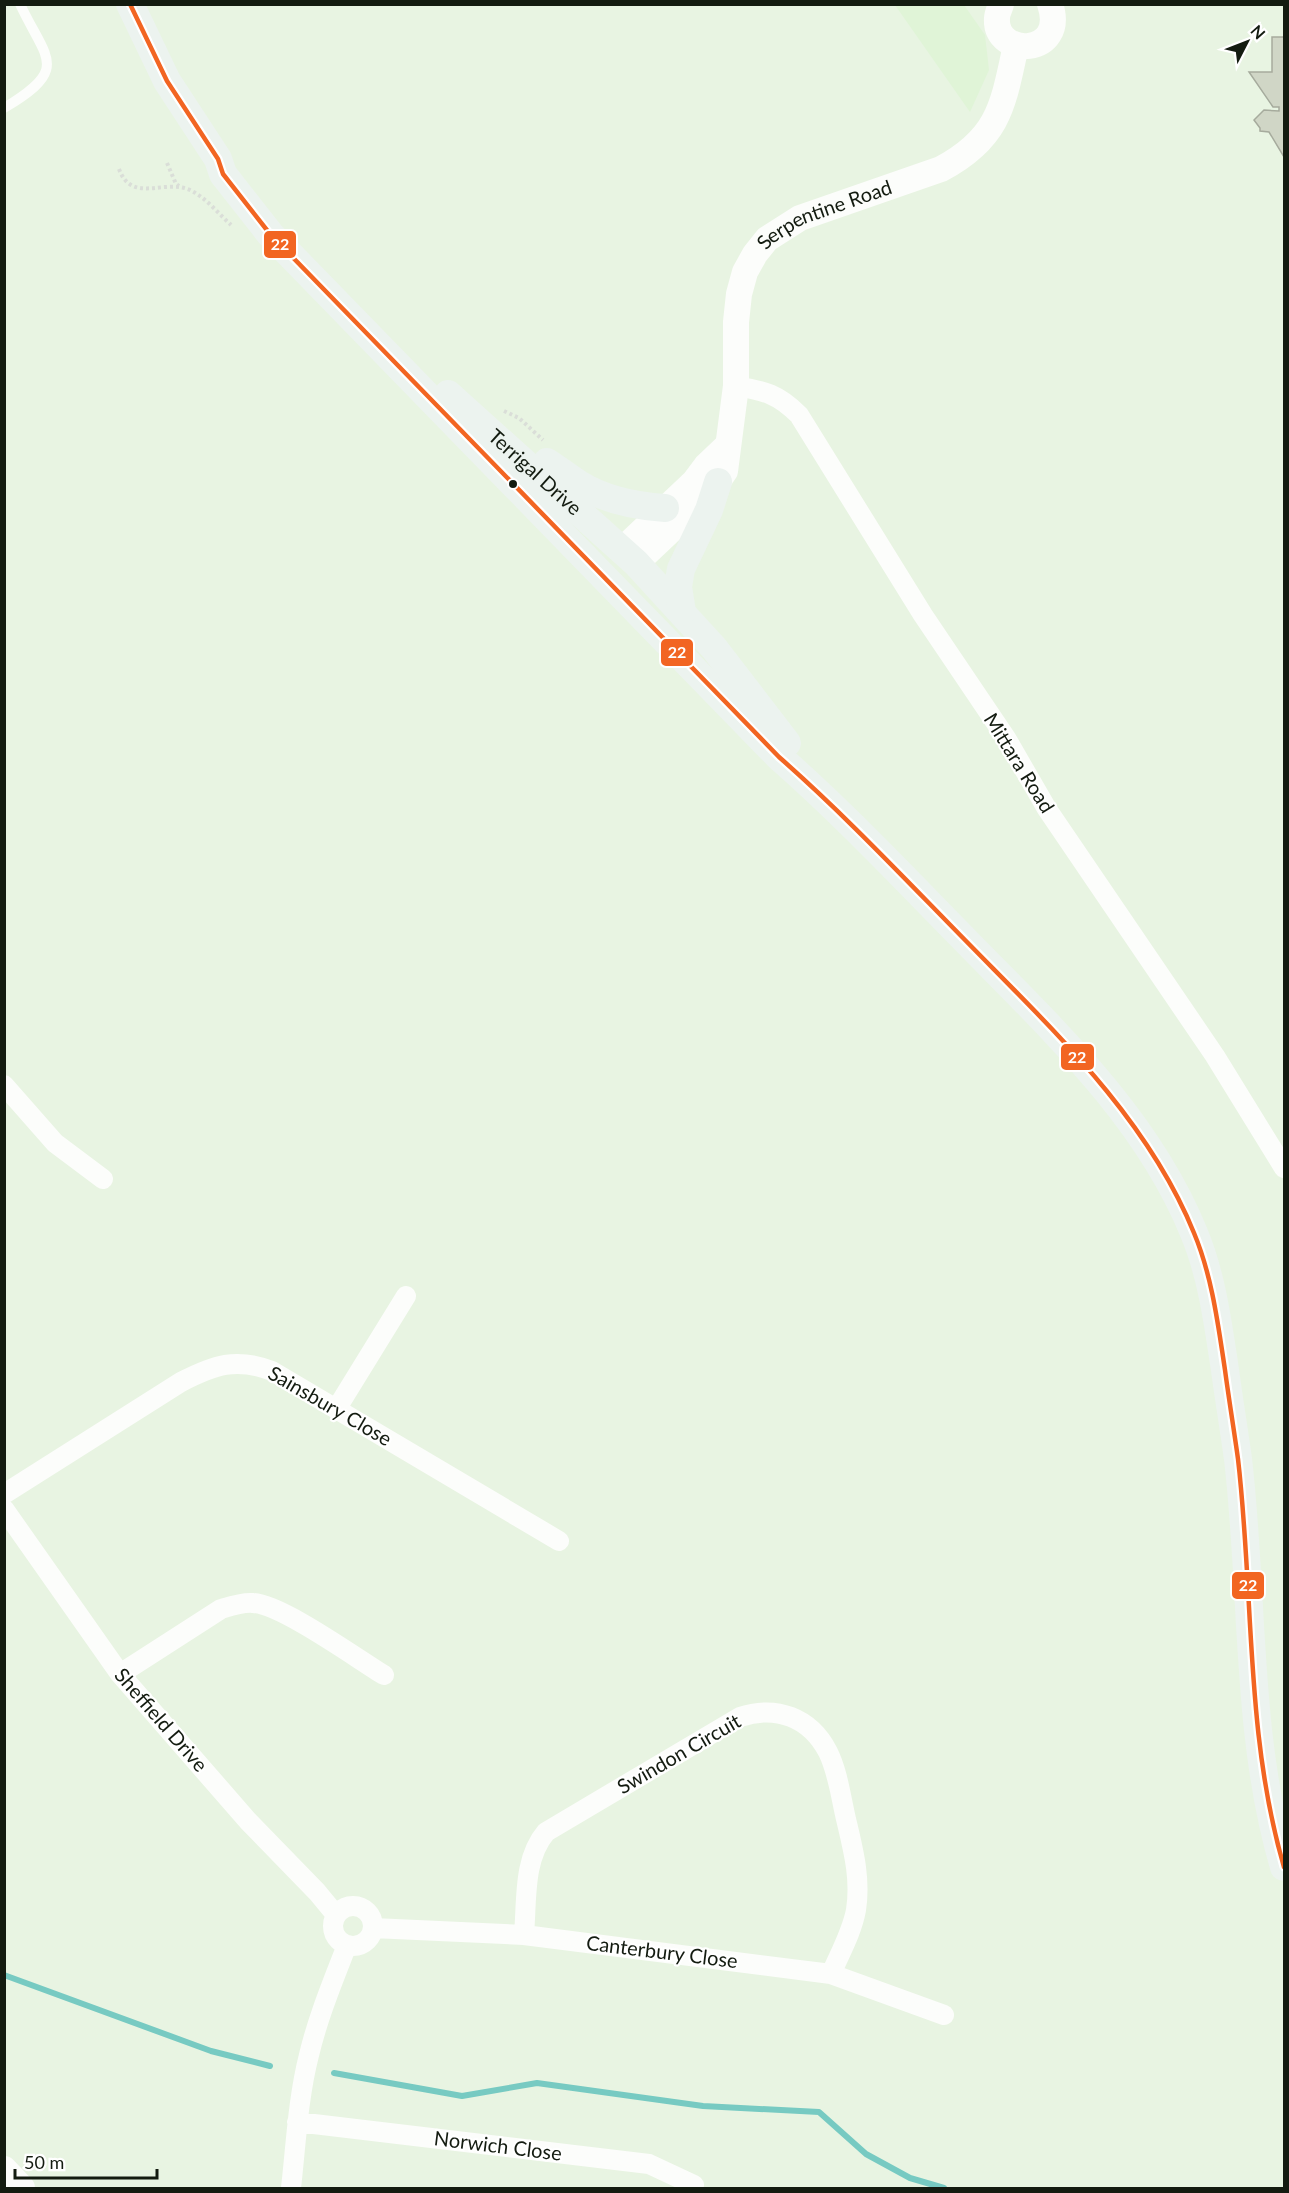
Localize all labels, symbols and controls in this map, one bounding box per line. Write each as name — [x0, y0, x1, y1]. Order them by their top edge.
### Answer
north arrow — [1217, 12, 1277, 72]
text: N — [1247, 21, 1270, 43]
street label: Serpentine Road — [751, 174, 895, 253]
line badge: 22 — [263, 230, 297, 259]
text: 22 — [271, 234, 289, 253]
street label: Terrigal Drive — [484, 423, 587, 520]
unlabelled marker — [507, 478, 519, 490]
line badge: 22 — [660, 638, 694, 667]
text: 22 — [668, 642, 686, 661]
street label: Mittara Road — [980, 708, 1060, 817]
line badge: 22 — [1060, 1043, 1095, 1071]
text: 22 — [1068, 1047, 1086, 1066]
street label: Sainsbury Close — [265, 1360, 396, 1450]
line badge: 22 — [1231, 1571, 1265, 1600]
text: 22 — [1239, 1575, 1257, 1594]
street label: Sheffield Drive — [110, 1663, 213, 1776]
street label: Swindon Circuit — [612, 1708, 745, 1798]
street label: Canterbury Close — [585, 1930, 739, 1972]
street label: Norwich Close — [433, 2125, 563, 2165]
scale bar — [15, 2142, 158, 2180]
text: 50 m — [24, 2151, 64, 2173]

